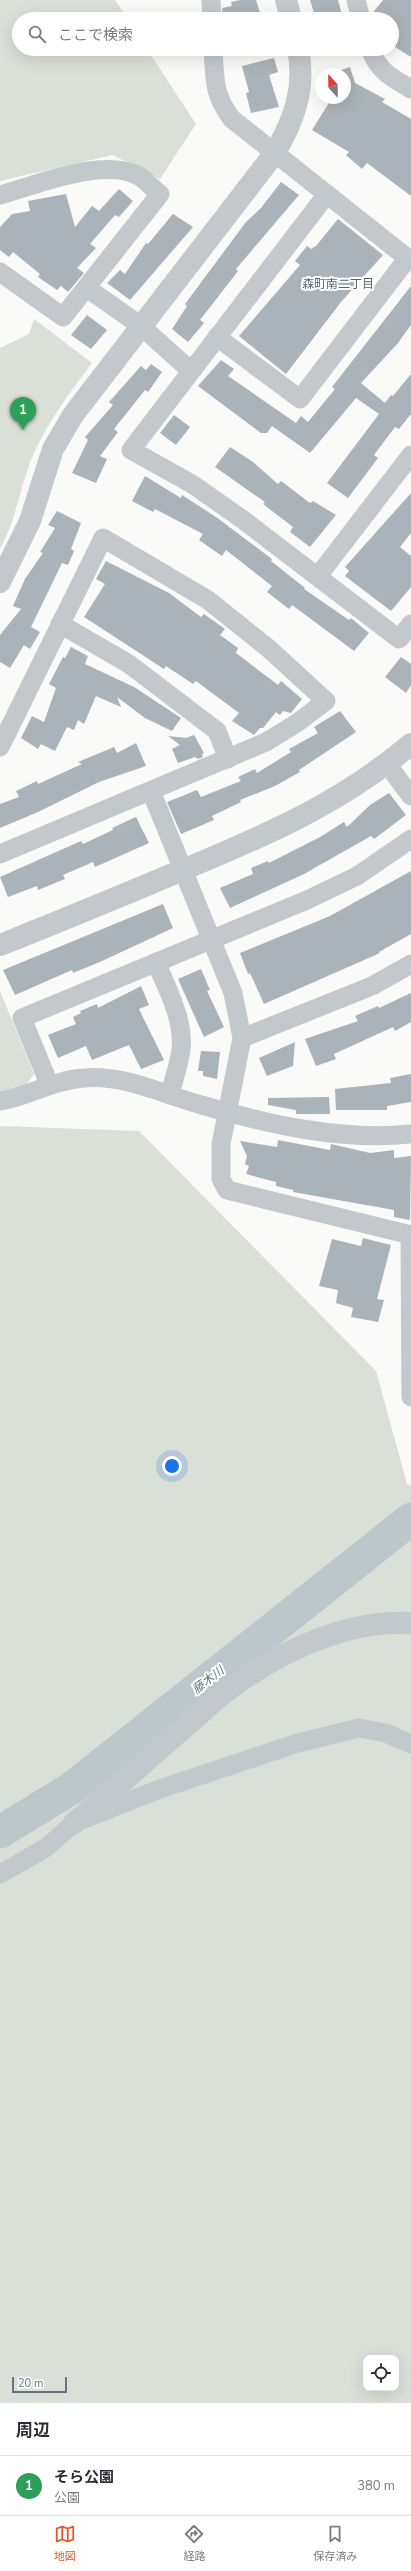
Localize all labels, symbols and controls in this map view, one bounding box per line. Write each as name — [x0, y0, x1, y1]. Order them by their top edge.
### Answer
search box — [12, 12, 399, 56]
icon: search — [26, 23, 48, 45]
text: ここで検索 — [58, 25, 133, 45]
north arrow — [315, 68, 351, 104]
district label: 森町南二丁目 — [302, 276, 374, 292]
pin: 1 — [10, 397, 36, 430]
your location — [162, 1456, 182, 1476]
water label: 藤木川 — [189, 1661, 229, 1697]
map controls — [363, 2355, 399, 2391]
button: locate — [363, 2355, 399, 2391]
scale bar — [12, 2375, 67, 2394]
text: 20 m — [18, 2376, 43, 2391]
text: 周辺 — [16, 2419, 50, 2442]
text: そら公園 — [54, 2467, 114, 2487]
text: 1 — [25, 2477, 33, 2495]
text: 380 m — [357, 2477, 395, 2495]
text: 公園 — [54, 2489, 80, 2507]
tab: 地図 — [54, 2523, 76, 2564]
tab: 経路 — [183, 2523, 205, 2564]
tab: 保存済み — [313, 2523, 357, 2564]

